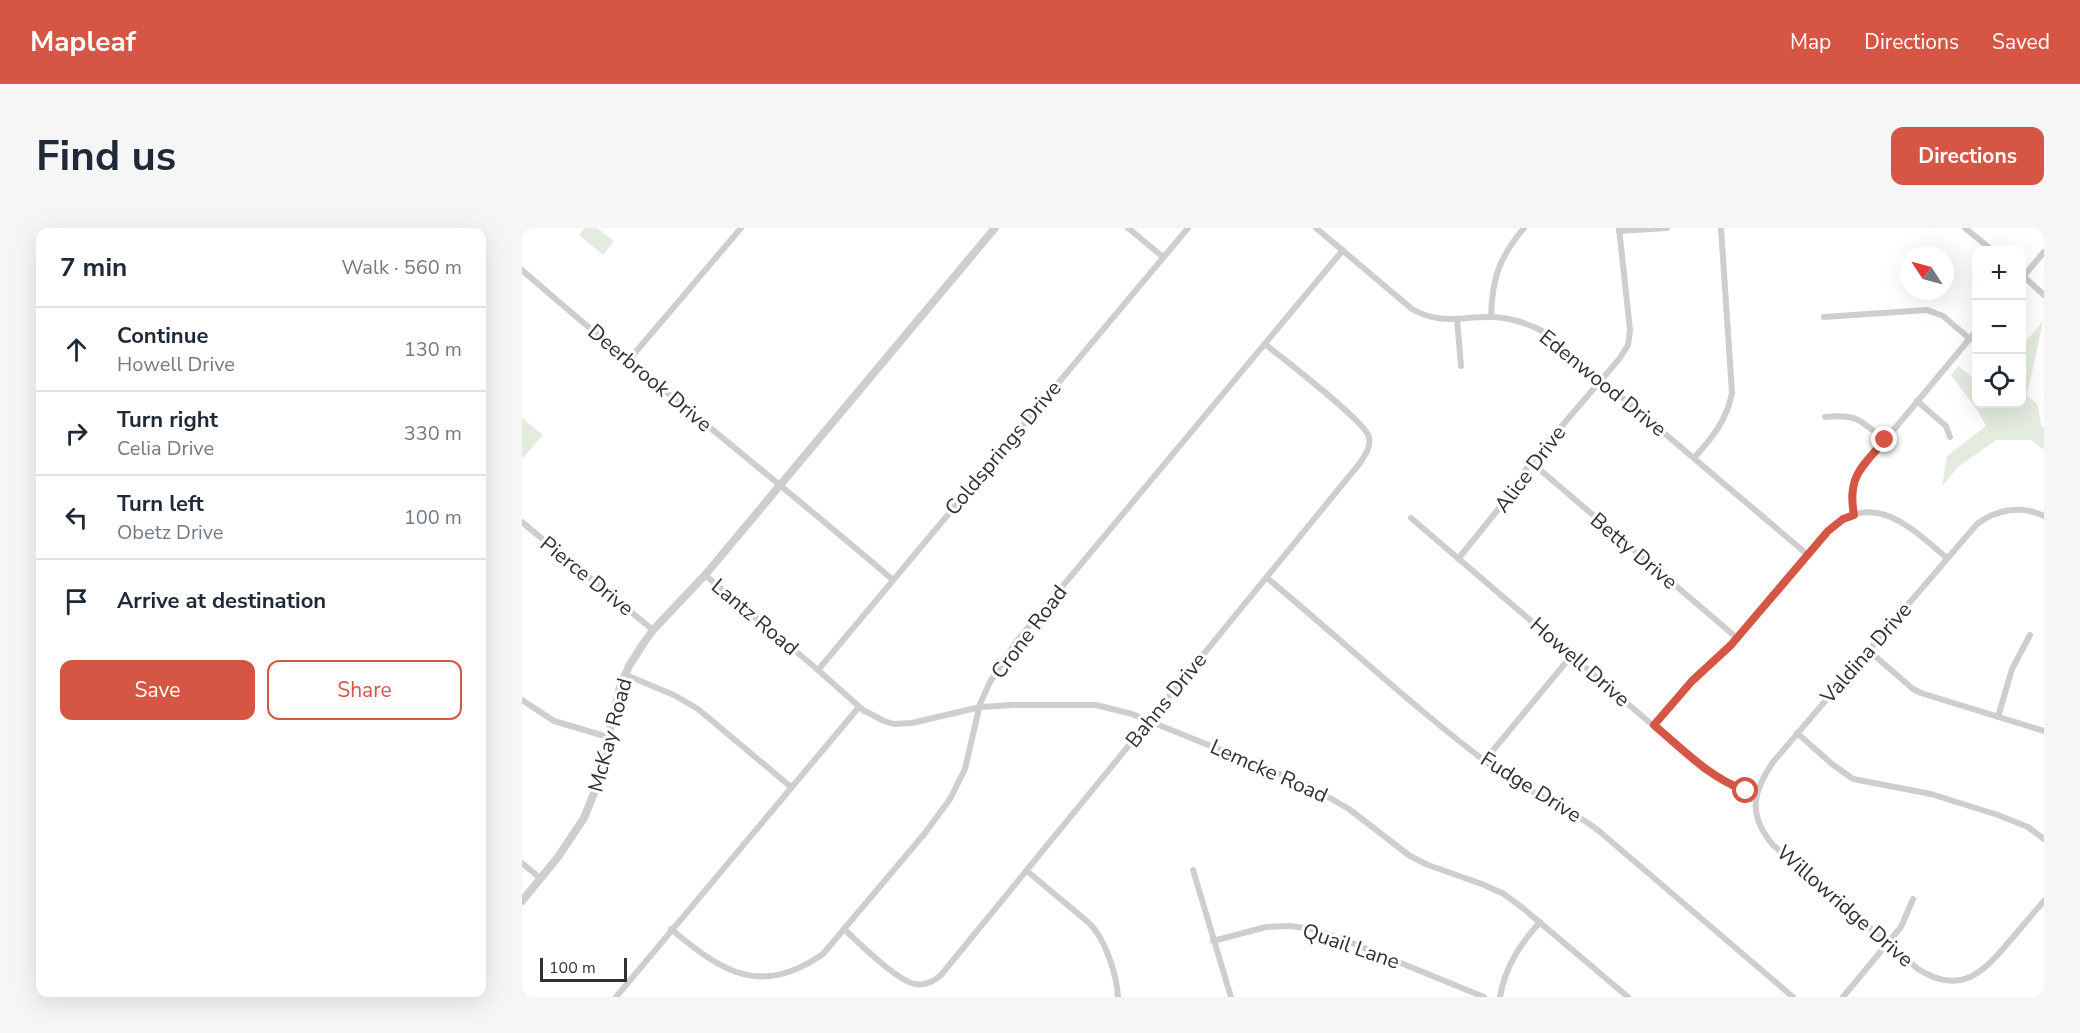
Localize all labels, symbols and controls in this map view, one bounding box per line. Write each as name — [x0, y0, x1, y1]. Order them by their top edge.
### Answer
text: Mapleaf — [30, 23, 136, 61]
text: Map — [1790, 28, 1831, 56]
text: Directions — [1864, 28, 1959, 56]
text: Saved — [1992, 28, 2050, 56]
button: Directions — [1891, 127, 2044, 185]
text: Find us — [36, 128, 176, 185]
north arrow — [1900, 246, 1954, 300]
map controls — [1972, 246, 2026, 408]
button: + — [1972, 246, 2026, 300]
text: 7 min — [60, 250, 127, 285]
text: Walk · 560 m — [342, 254, 462, 281]
button: − — [1972, 300, 2026, 354]
street label: Deerbrook Drive — [582, 318, 718, 438]
text: Continue — [117, 321, 208, 351]
street label: Edenwood Drive — [1534, 323, 1672, 443]
icon: ahead — [60, 333, 93, 366]
text: 130 m — [404, 336, 462, 363]
text: Howell Drive — [117, 351, 235, 378]
button: locate — [1972, 354, 2026, 408]
street label: Coldsprings Drive — [938, 375, 1068, 521]
text: Turn right — [117, 405, 218, 435]
icon: right — [60, 417, 93, 450]
text: 330 m — [404, 420, 462, 447]
street label: Alice Drive — [1488, 420, 1572, 518]
route end — [1871, 426, 1897, 452]
text: Celia Drive — [117, 435, 214, 462]
text: Turn left — [117, 489, 204, 519]
icon: left — [60, 501, 93, 534]
text: 100 m — [404, 504, 462, 531]
street label: Betty Drive — [1584, 506, 1684, 596]
text: Obetz Drive — [117, 519, 223, 546]
street label: Pierce Drive — [534, 530, 640, 622]
street label: Lantz Road — [705, 572, 805, 662]
street label: Crone Road — [985, 579, 1073, 685]
icon: arrive — [60, 585, 93, 618]
text: Arrive at destination — [117, 586, 326, 616]
street label: Valdina Drive — [1813, 596, 1918, 710]
street label: Howell Drive — [1524, 611, 1636, 713]
street label: Bahns Drive — [1119, 647, 1213, 753]
button: Save — [60, 660, 255, 720]
button: Share — [267, 660, 462, 720]
street label: McKay Road — [581, 675, 639, 795]
street label: Lemcke Road — [1206, 733, 1332, 809]
street label: Fudge Drive — [1475, 745, 1587, 829]
route start — [1732, 777, 1758, 803]
street label: Willowridge Drive — [1771, 839, 1919, 973]
street label: Quail Lane — [1299, 916, 1403, 976]
scale bar — [540, 955, 627, 982]
text: 100 m — [549, 957, 596, 979]

